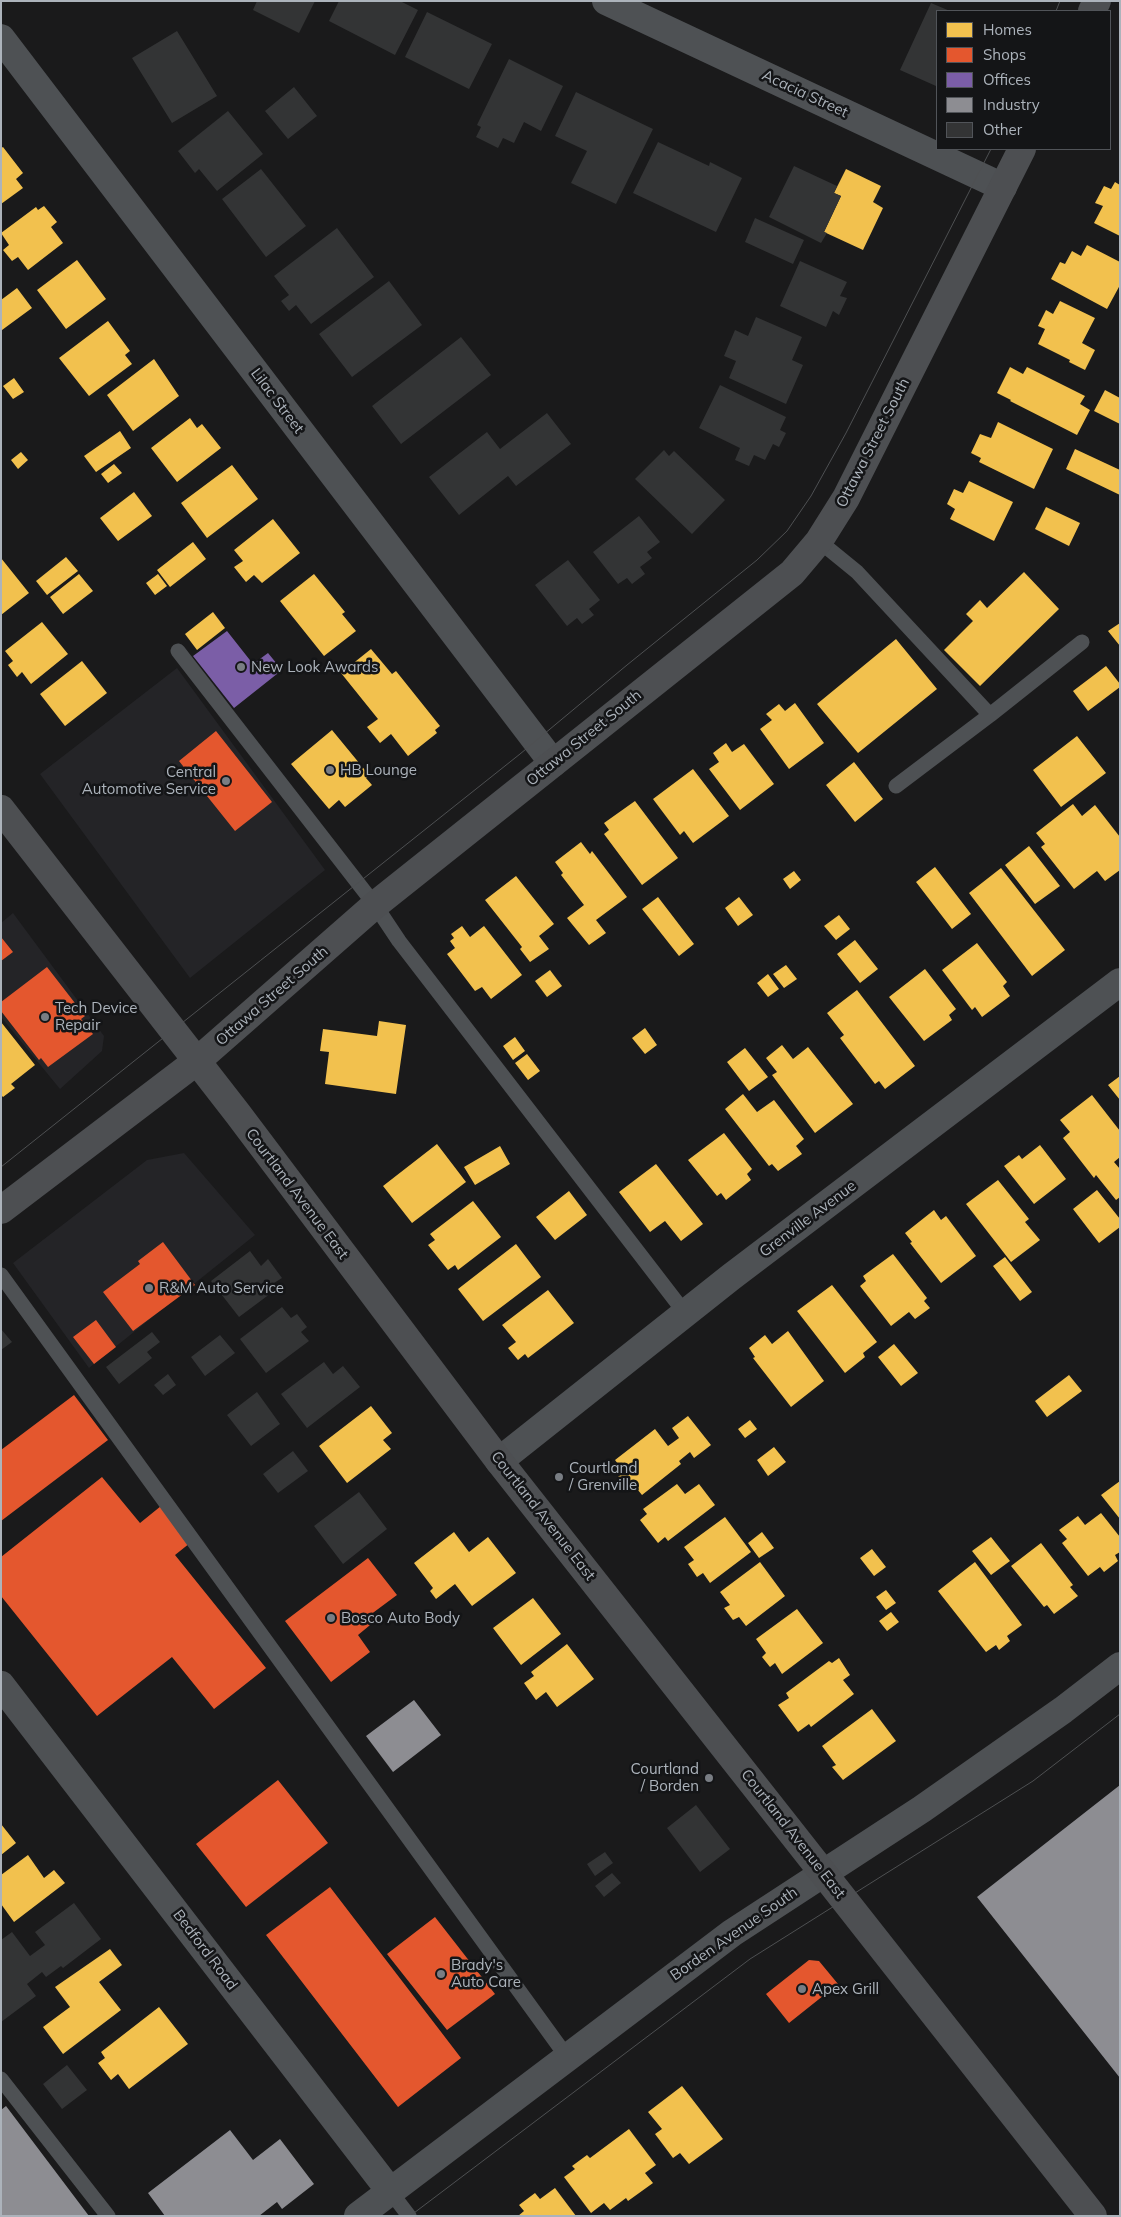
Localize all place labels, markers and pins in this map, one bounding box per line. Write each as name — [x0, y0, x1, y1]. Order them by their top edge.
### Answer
place label: New Look Awards — [251, 658, 378, 676]
marker: New Look Awards — [235, 661, 247, 673]
place label: HB Lounge — [340, 761, 417, 779]
place label: Central Automotive Service — [82, 763, 216, 798]
marker: HB Lounge — [324, 764, 336, 776]
marker: Central Automotive Service — [220, 775, 232, 787]
place label: Tech Device Repair — [55, 999, 137, 1034]
marker: Tech Device Repair — [39, 1011, 51, 1023]
place label: R&M Auto Service — [159, 1279, 284, 1297]
marker: R&M Auto Service — [143, 1282, 155, 1294]
place label: Courtland / Grenville — [569, 1459, 637, 1494]
marker: Courtland / Grenville — [553, 1471, 565, 1483]
place label: Bosco Auto Body — [341, 1609, 460, 1627]
marker: Bosco Auto Body — [325, 1612, 337, 1624]
place label: Courtland / Borden — [631, 1760, 699, 1795]
marker: Courtland / Borden — [703, 1772, 715, 1784]
place label: Brady's Auto Care — [451, 1956, 521, 1991]
marker: Brady's Auto Care — [435, 1968, 447, 1980]
place label: Apex Grill — [812, 1980, 879, 1998]
marker: Apex Grill — [796, 1983, 808, 1995]

